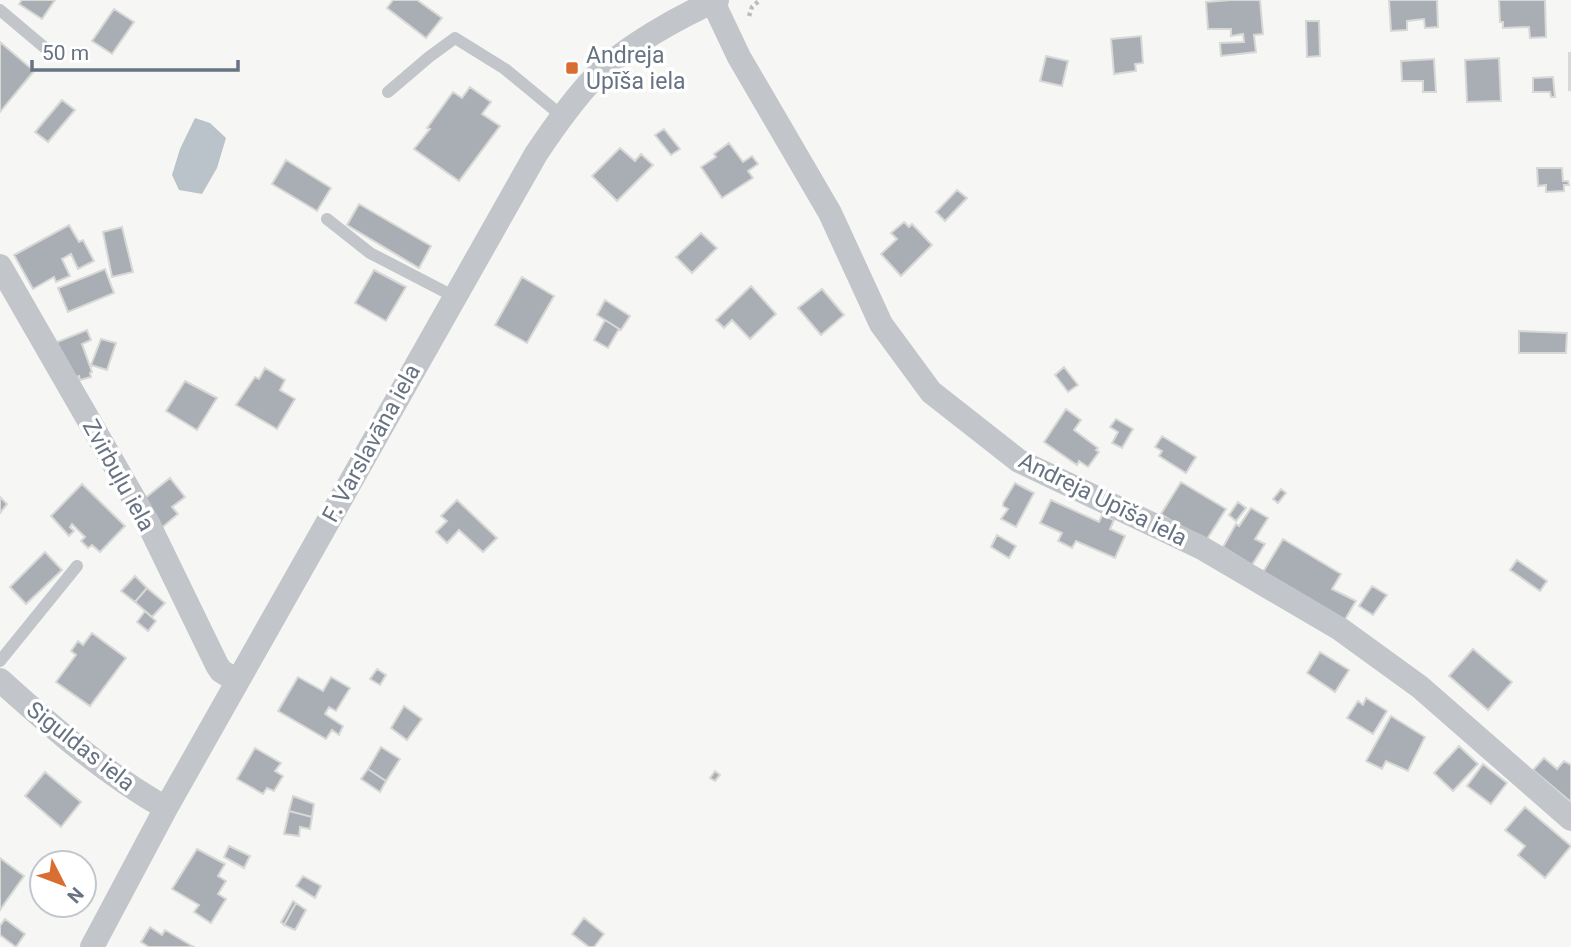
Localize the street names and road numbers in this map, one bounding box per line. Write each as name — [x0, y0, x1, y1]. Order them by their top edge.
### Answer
street label: F. Varslavāna iela — [317, 360, 426, 527]
street label: Zvirbuļu iela — [77, 415, 160, 536]
street label: Andreja Upīša iela — [1014, 447, 1191, 552]
street label: Siguldas iela — [21, 696, 140, 797]

